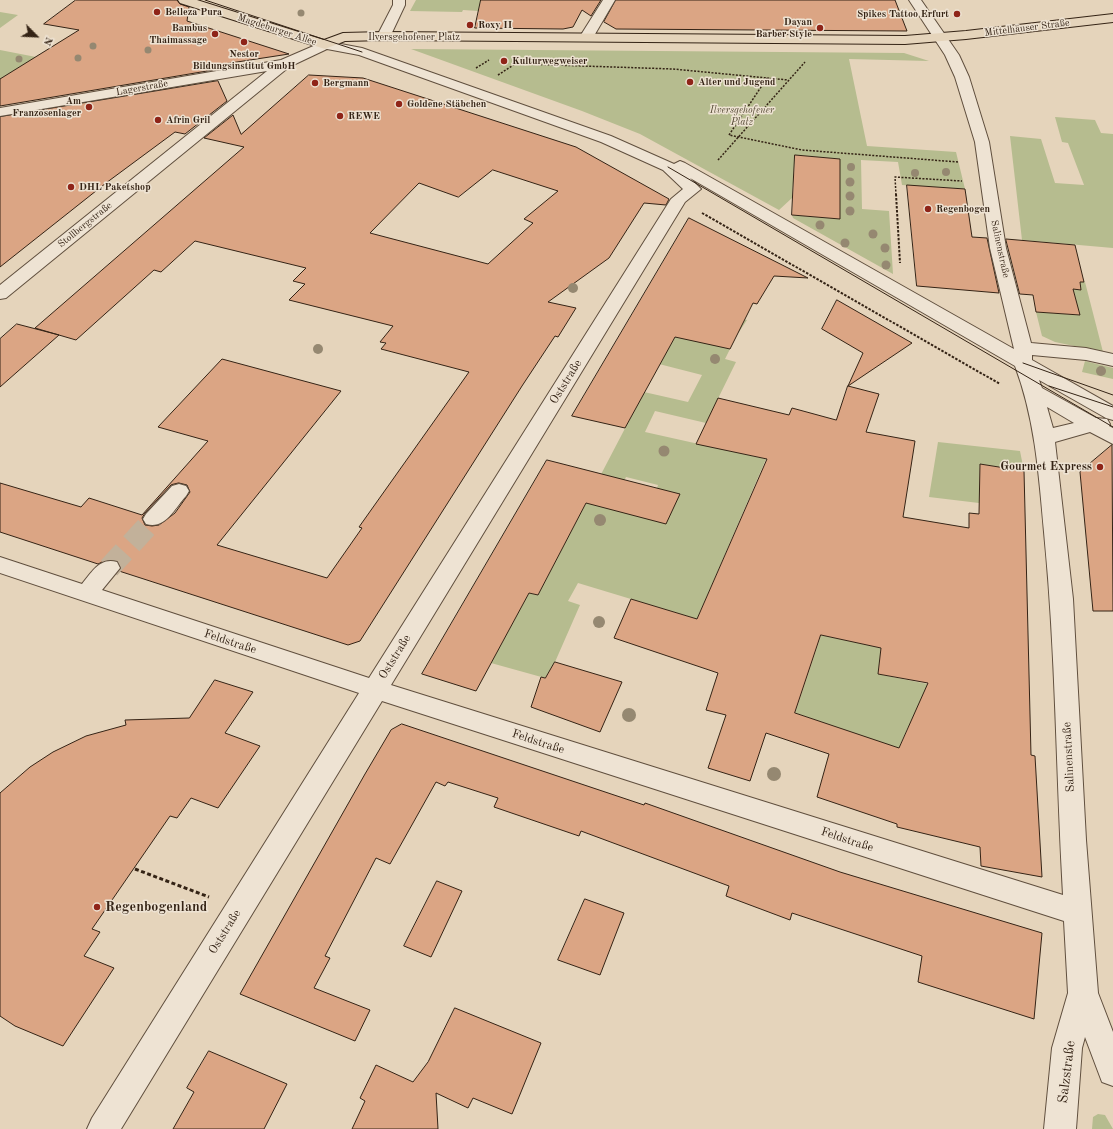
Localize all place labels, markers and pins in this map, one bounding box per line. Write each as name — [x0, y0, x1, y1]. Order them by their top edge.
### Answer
place label: Belleza Pura — [165, 6, 222, 18]
marker: Belleza Pura — [152, 7, 162, 17]
place label: Spikes Tattoo Erfurt — [857, 8, 949, 20]
marker: Spikes Tattoo Erfurt — [952, 9, 962, 19]
place label: Dayan Barber Style — [755, 16, 812, 40]
place label: Roxy II — [478, 19, 512, 31]
marker: Roxy II — [465, 20, 475, 30]
place label: Bambus Thaimassage — [149, 22, 207, 46]
marker: Dayan Barber Style — [815, 23, 825, 33]
marker: Bambus Thaimassage — [210, 29, 220, 39]
marker: Nestor Bildungsinstitut GmbH — [239, 37, 249, 47]
place label: Nestor Bildungsinstitut GmbH — [192, 48, 296, 72]
place label: Kulturwegweiser — [512, 55, 587, 67]
marker: Kulturwegweiser — [499, 56, 509, 66]
place label: Alter und Jugend — [698, 76, 775, 88]
place label: Bergmann — [323, 77, 369, 89]
marker: Alter und Jugend — [685, 77, 695, 87]
marker: Bergmann — [310, 78, 320, 88]
place label: Am Franzosenlager — [12, 95, 81, 118]
place label: Goldene Stäbchen — [407, 98, 486, 110]
marker: Goldene Stäbchen — [394, 99, 404, 109]
marker: Am Franzosenlager — [84, 102, 94, 112]
place label: REWE — [348, 110, 380, 122]
marker: REWE — [335, 111, 345, 121]
place label: Afrin Gril — [166, 114, 210, 126]
marker: Afrin Gril — [153, 115, 163, 125]
place label: DHL Paketshop — [79, 181, 151, 193]
marker: DHL Paketshop — [66, 182, 76, 192]
place label: Regenbogen — [936, 203, 990, 215]
marker: Regenbogen — [923, 204, 933, 214]
place label: Gourmet Express — [1000, 460, 1092, 474]
marker: Gourmet Express — [1095, 462, 1105, 472]
place label: Regenbogenland — [105, 899, 207, 915]
marker: Regenbogenland — [92, 902, 102, 912]

